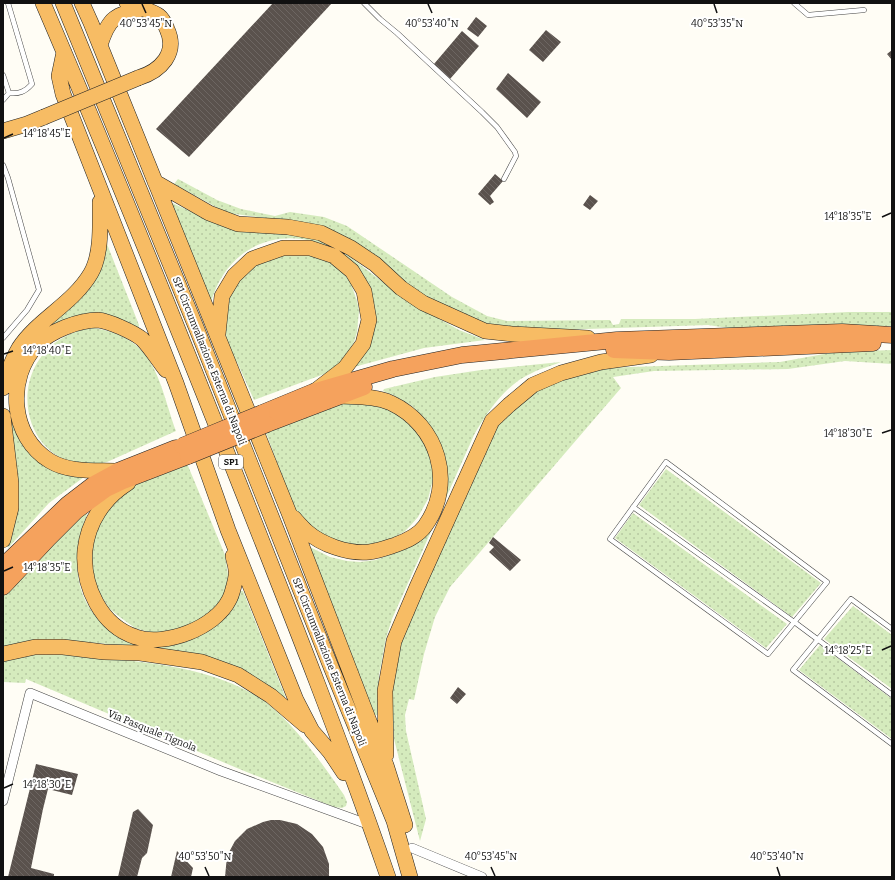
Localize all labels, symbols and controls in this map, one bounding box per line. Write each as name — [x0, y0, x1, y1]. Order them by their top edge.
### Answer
text: 40°53'45"N — [120, 18, 172, 30]
text: 40°53'40"N — [405, 18, 459, 30]
text: 40°53'35"N — [691, 18, 743, 30]
text: 14°18'45"E — [23, 128, 71, 140]
text: 14°18'35"E — [824, 211, 872, 223]
street label: SP1 Circumvallazione Esterna di Napoli — [170, 275, 248, 447]
text: 14°18'40"E — [23, 345, 71, 357]
text: 14°18'30"E — [824, 428, 872, 440]
road number: SP1 — [219, 455, 243, 469]
text: 14°18'35"E — [23, 562, 71, 574]
street label: SP1 Circumvallazione Esterna di Napoli — [290, 576, 368, 748]
text: 14°18'25"E — [825, 645, 871, 657]
street label: Via Pasquale Tignola — [106, 708, 199, 755]
text: 14°18'30"E — [23, 779, 71, 791]
text: 40°53'50"N — [179, 851, 232, 863]
text: 40°53'45"N — [465, 851, 517, 863]
text: 40°53'40"N — [750, 851, 804, 863]

